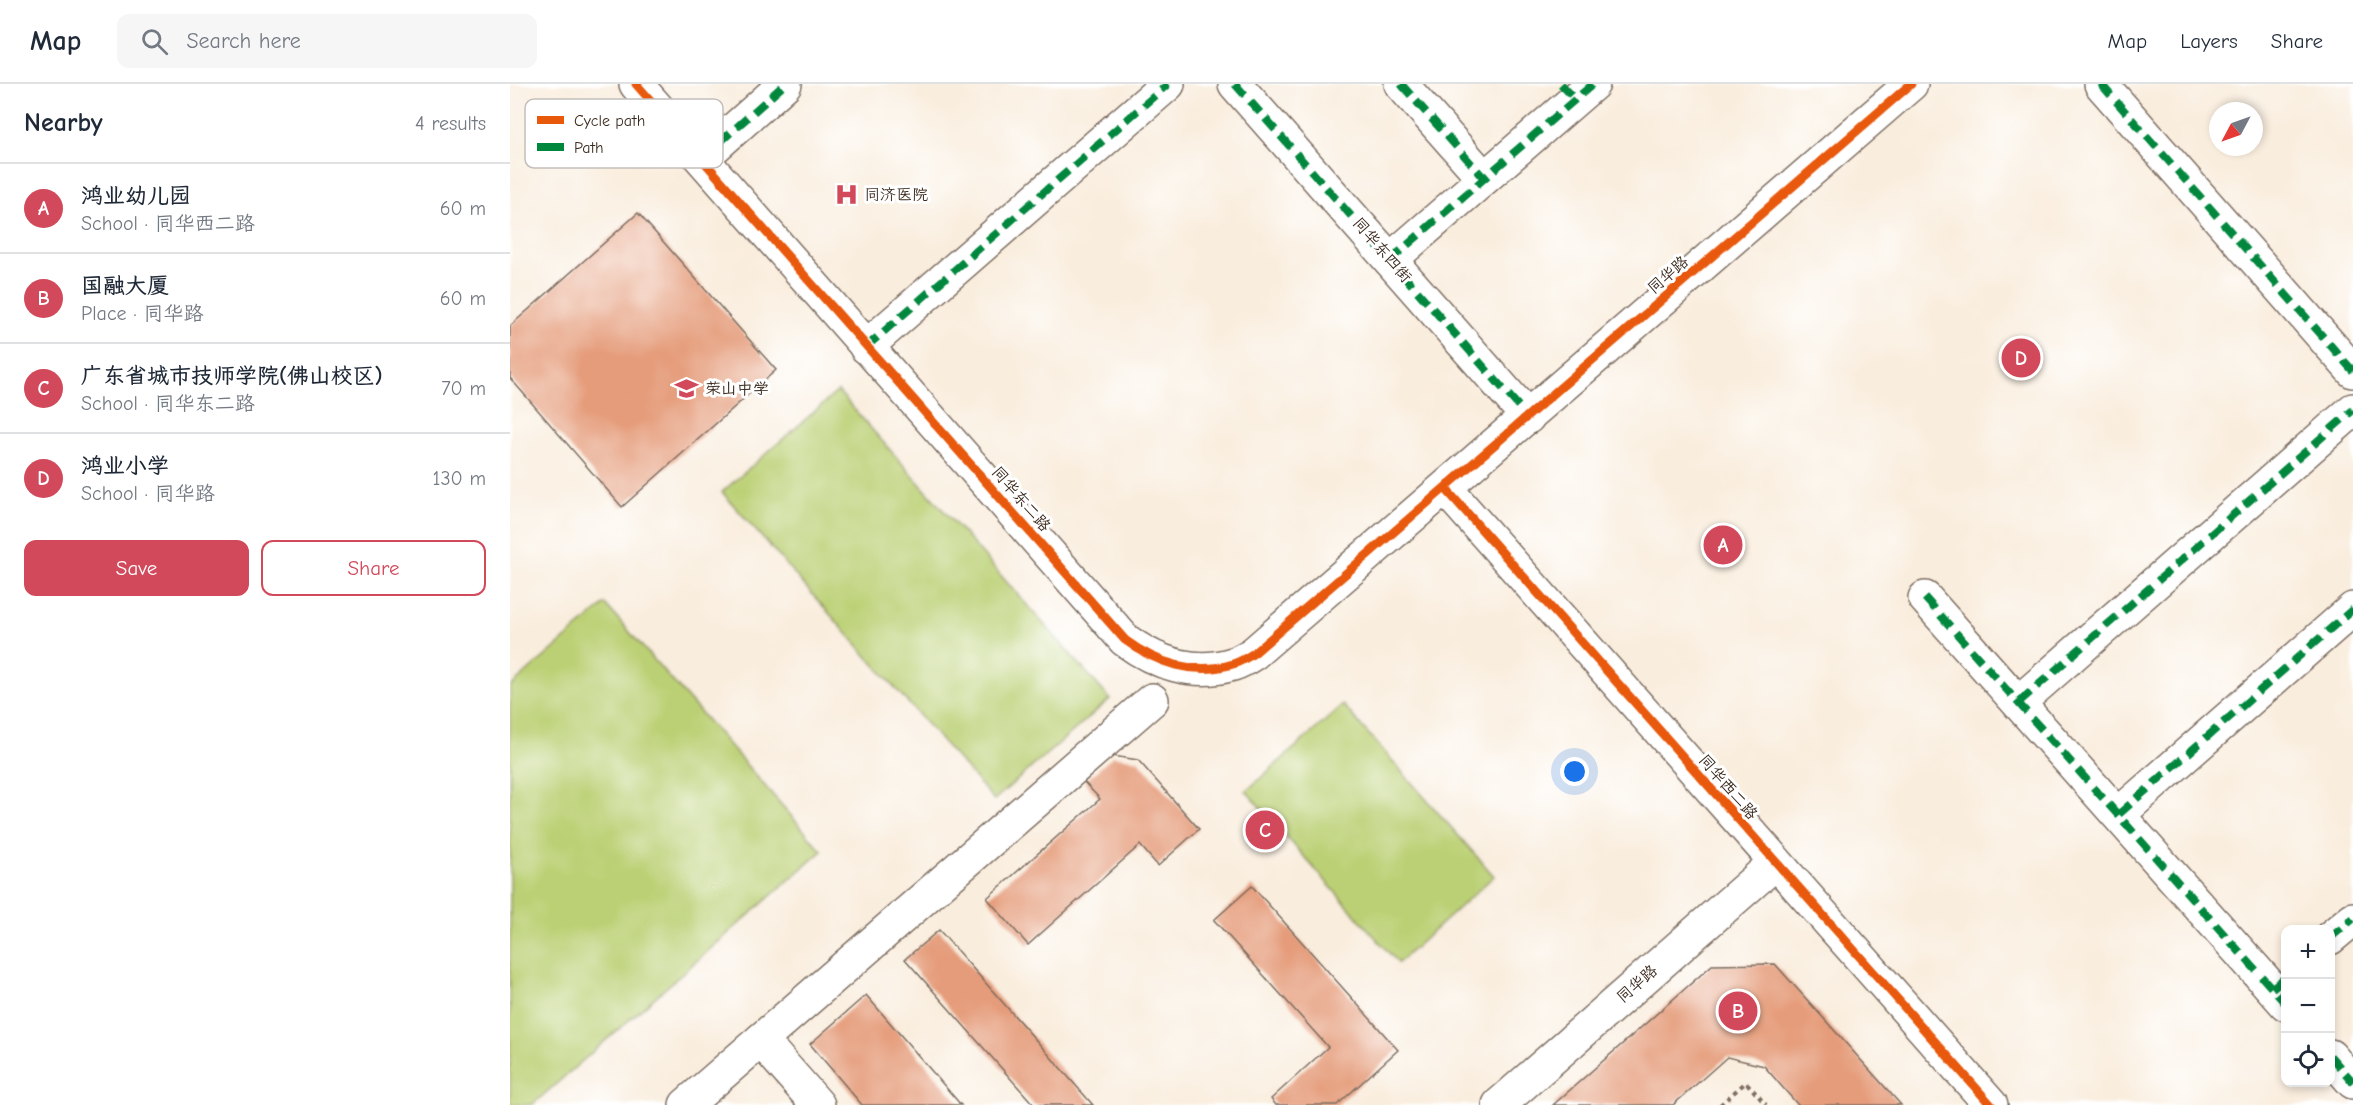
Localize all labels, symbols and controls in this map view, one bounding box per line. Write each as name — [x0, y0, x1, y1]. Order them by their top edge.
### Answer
search box — [117, 14, 537, 68]
text: Map — [30, 25, 81, 57]
icon: search — [138, 25, 171, 58]
text: Search here — [186, 28, 301, 54]
text: Map — [2108, 29, 2147, 53]
text: Layers — [2180, 29, 2238, 53]
text: Share — [2271, 29, 2323, 53]
legend — [525, 99, 723, 168]
north arrow — [2209, 102, 2263, 156]
text: Nearby — [24, 108, 103, 138]
text: 4 results — [415, 112, 486, 135]
text: Cycle path — [574, 112, 645, 130]
text: Path — [574, 139, 604, 157]
hospital icon: 同济医院 — [833, 182, 859, 208]
text: 鸿业幼儿园 — [81, 183, 191, 209]
place label: 同济医院 — [864, 186, 928, 204]
text: A — [38, 197, 49, 220]
text: 60 m — [440, 197, 486, 220]
text: School · 同华西二路 — [81, 212, 255, 235]
street label: 同华东四街 — [1349, 214, 1415, 286]
street label: 同华路 — [1644, 252, 1692, 298]
text: 国融大厦 — [81, 273, 169, 299]
text: B — [37, 287, 50, 310]
text: 60 m — [440, 287, 486, 310]
text: Place · 同华路 — [81, 302, 203, 325]
pin: D — [2002, 336, 2040, 380]
text: 广东省城市技师学院(佛山校区) — [81, 363, 383, 389]
school or university icon: 荣山中学 — [674, 376, 700, 402]
text: C — [37, 377, 50, 400]
text: 70 m — [441, 377, 486, 400]
place label: 荣山中学 — [705, 380, 769, 398]
text: School · 同华东二路 — [81, 392, 255, 415]
text: 鸿业小学 — [81, 453, 169, 479]
street label: 同华东二路 — [988, 463, 1054, 535]
text: D — [37, 467, 50, 490]
text: 130 m — [433, 467, 486, 490]
text: School · 同华路 — [81, 482, 215, 505]
pin: A — [1704, 522, 1742, 568]
button: Save — [24, 540, 249, 596]
button: Share — [261, 540, 486, 596]
street label: 同华西二路 — [1695, 751, 1761, 823]
your location — [1560, 757, 1589, 786]
pin: C — [1246, 808, 1284, 852]
map controls — [2281, 925, 2335, 1087]
button: + — [2281, 925, 2335, 979]
street label: 同华路 — [1613, 961, 1661, 1007]
button: − — [2281, 979, 2335, 1033]
pin: B — [1718, 988, 1758, 1034]
button: locate — [2281, 1033, 2335, 1087]

